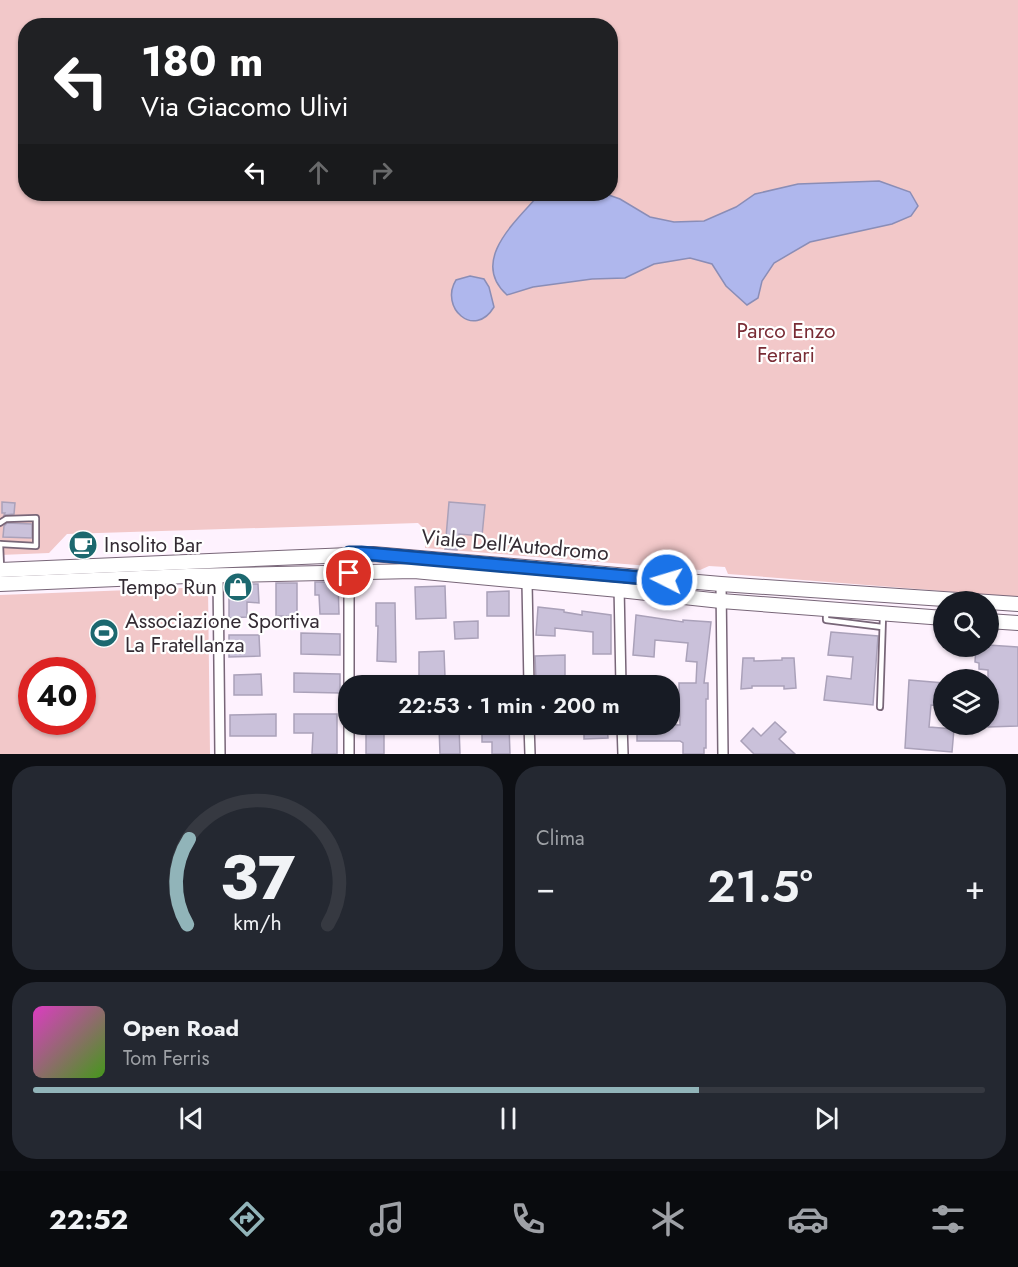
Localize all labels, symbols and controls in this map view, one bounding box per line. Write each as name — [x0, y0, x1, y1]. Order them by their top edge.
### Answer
text: 180 m — [141, 31, 264, 92]
icon: left — [42, 42, 120, 120]
text: Via Giacomo Ulivi — [141, 87, 348, 126]
icon: left — [239, 156, 272, 189]
icon: ahead — [302, 156, 335, 189]
icon: right — [365, 156, 398, 189]
park label: Parco Enzo Ferrari — [736, 316, 836, 370]
street label: Viale Dell'Autodromo — [420, 522, 610, 568]
cafe icon: Insolito Bar — [67, 529, 99, 561]
place label: Insolito Bar — [104, 530, 203, 560]
pin — [323, 547, 374, 598]
position arrow — [635, 548, 699, 612]
icon: arrive — [332, 556, 365, 589]
shop icon: Tempo Run — [222, 571, 254, 603]
place label: Tempo Run — [119, 572, 217, 602]
map controls — [933, 591, 999, 735]
button: search — [933, 591, 999, 657]
place label: Associazione Sportiva La Fratellanza — [125, 606, 320, 660]
sports icon: Associazione Sportiva La Fratellanza — [88, 617, 120, 649]
speed limit sign: 40 — [18, 657, 96, 735]
button: layers — [933, 669, 999, 735]
text: 22:53 · 1 min · 200 m — [398, 689, 620, 721]
text: Clima — [536, 824, 585, 853]
text: 37 — [220, 832, 296, 922]
text: 21.5° — [707, 854, 813, 919]
text: − — [536, 864, 555, 911]
text: + — [965, 864, 985, 911]
text: km/h — [233, 907, 282, 938]
text: Open Road — [123, 1012, 239, 1044]
text: Tom Ferris — [123, 1044, 210, 1073]
icon: previous — [175, 1102, 208, 1135]
icon: pause — [492, 1102, 525, 1135]
icon: next — [810, 1102, 843, 1135]
icon: directions — [226, 1198, 268, 1240]
icon: music — [366, 1198, 408, 1240]
icon: phone — [507, 1198, 549, 1240]
icon: climate — [647, 1198, 689, 1240]
icon: car — [787, 1198, 829, 1240]
icon: filters — [927, 1198, 969, 1240]
text: 22:52 — [49, 1200, 128, 1239]

